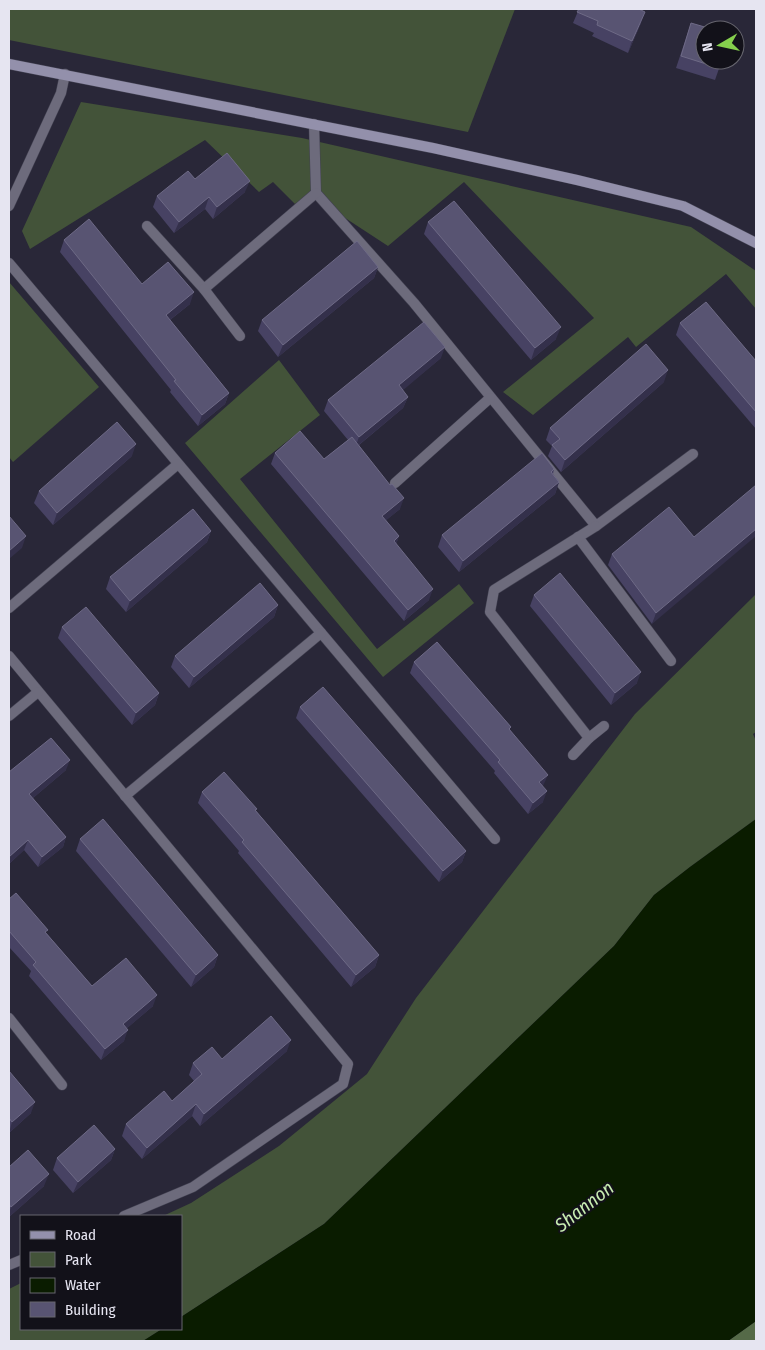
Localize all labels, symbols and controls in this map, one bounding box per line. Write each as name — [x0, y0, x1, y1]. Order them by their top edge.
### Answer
north arrow — [695, 20, 745, 70]
text: N — [699, 41, 717, 52]
water label: Shannon — [549, 1176, 618, 1237]
legend — [20, 1215, 182, 1330]
text: Road — [65, 1226, 96, 1244]
text: Park — [65, 1251, 92, 1269]
text: Water — [65, 1276, 101, 1294]
text: Building — [65, 1301, 116, 1319]

